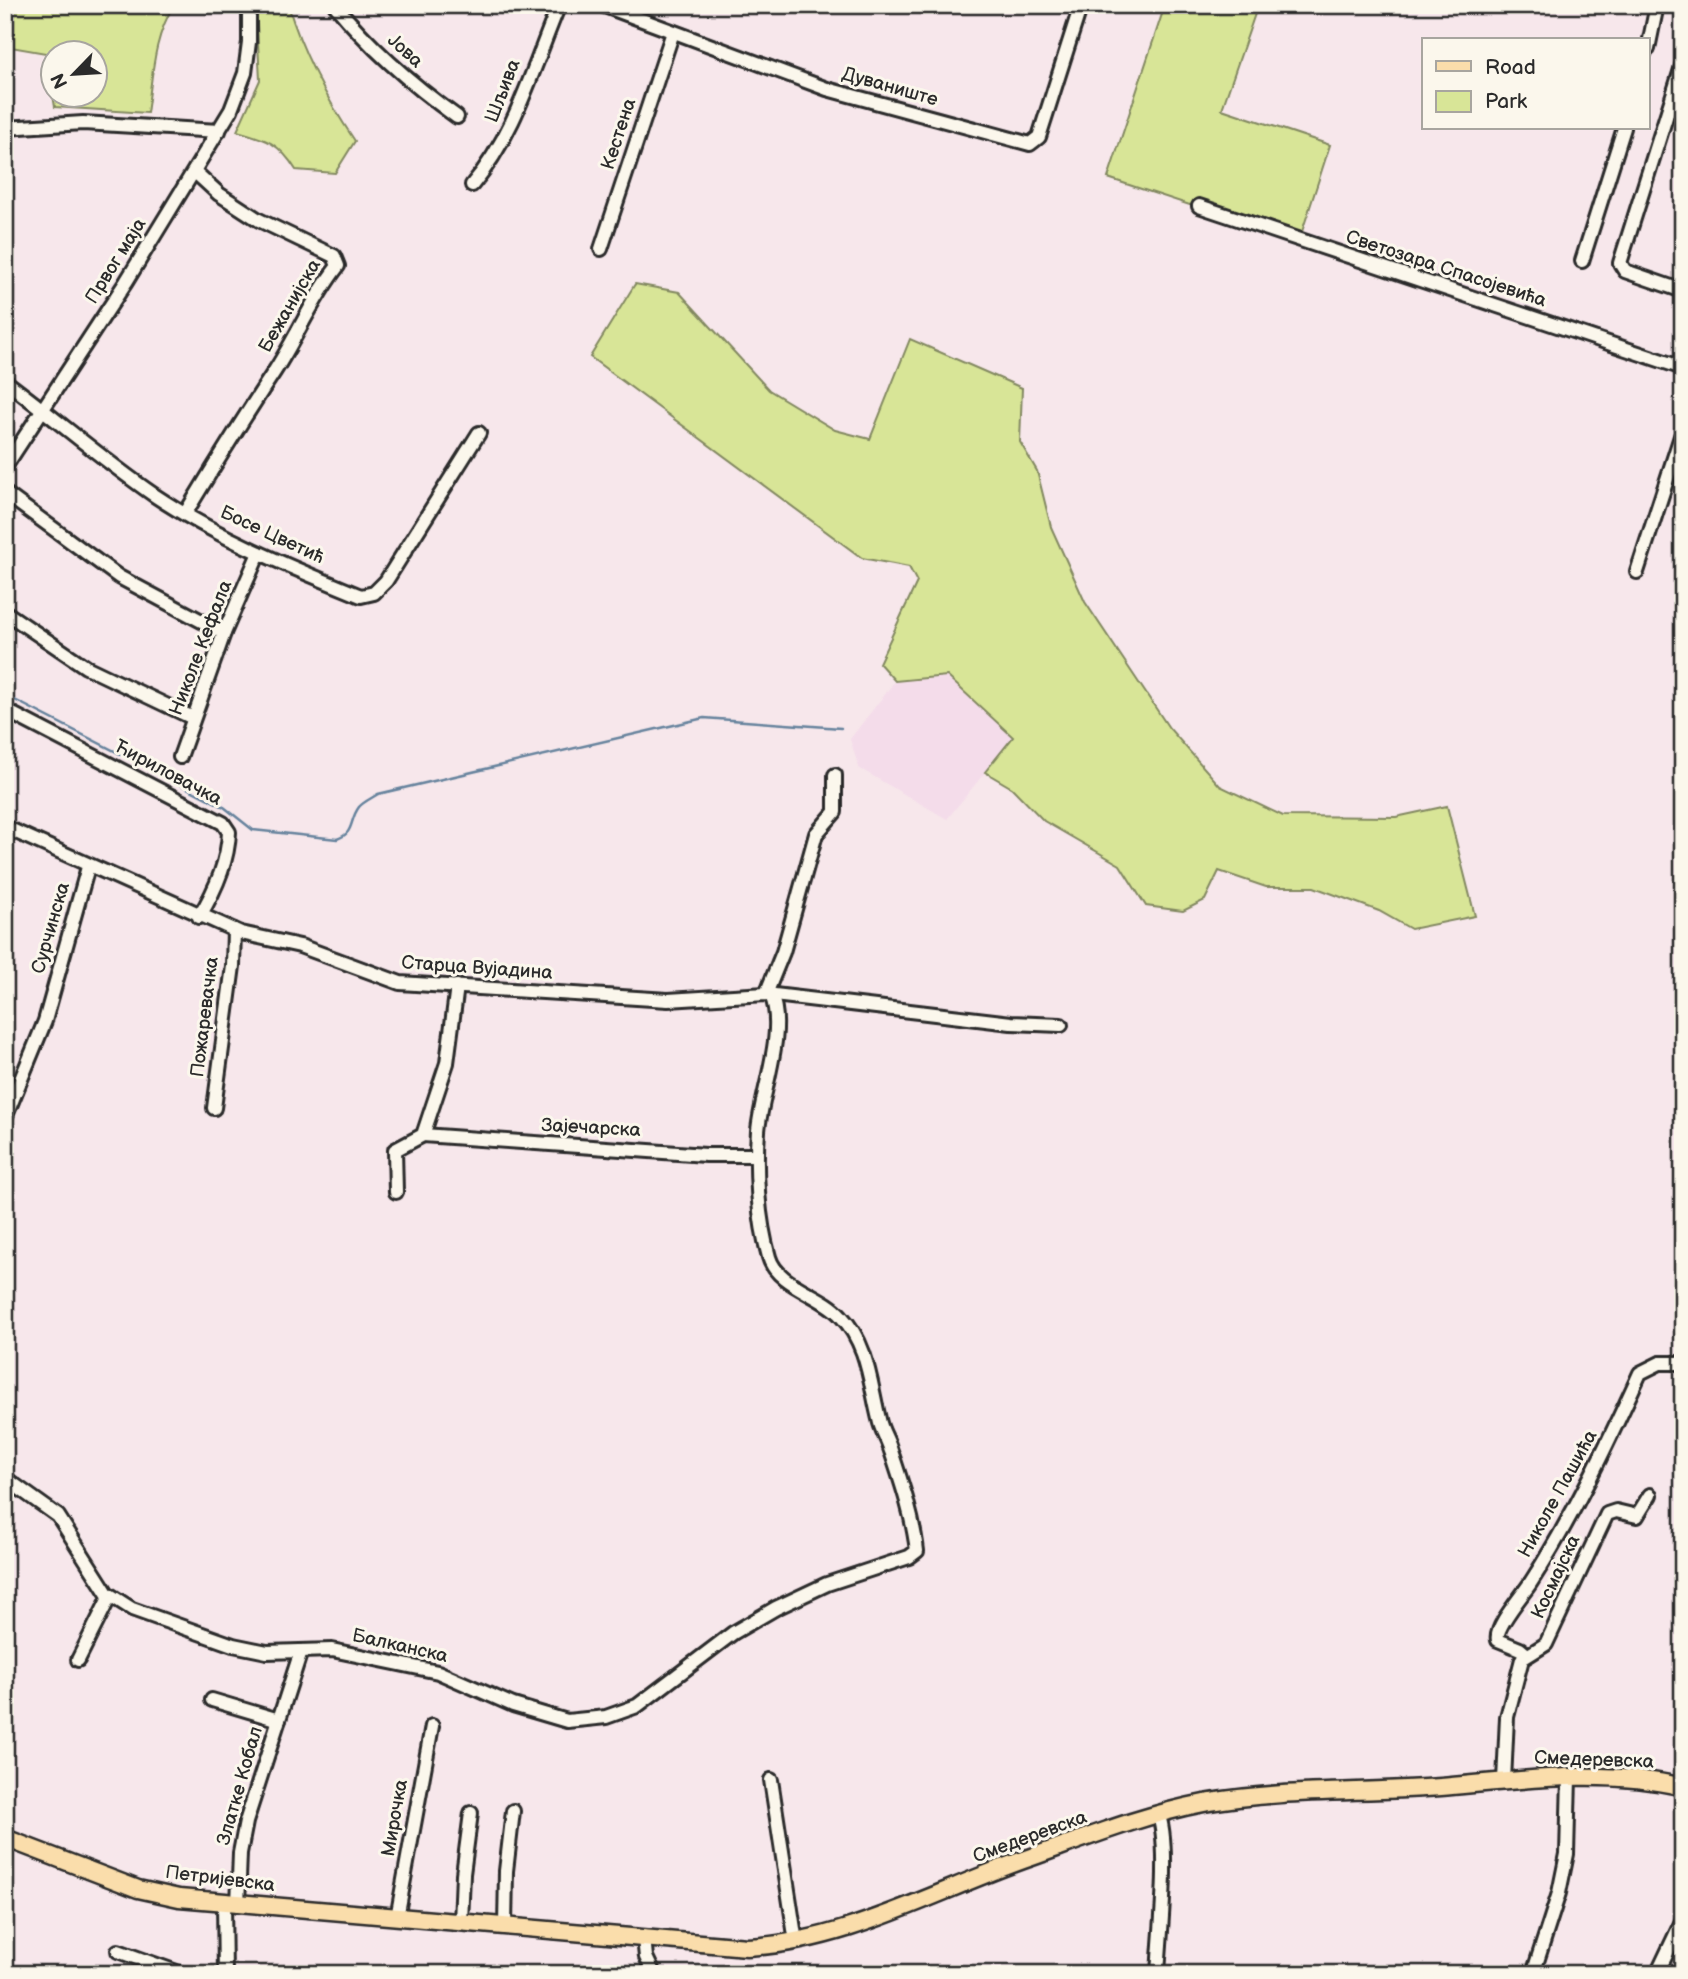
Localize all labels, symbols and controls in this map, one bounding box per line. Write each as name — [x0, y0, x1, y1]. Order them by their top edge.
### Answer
street label: Јова — [382, 29, 428, 73]
north arrow — [38, 38, 108, 108]
legend — [1422, 38, 1650, 130]
text: Road — [1485, 55, 1536, 80]
street label: Шљива — [480, 56, 526, 126]
street label: Дуваниште — [839, 62, 941, 112]
text: N — [47, 69, 73, 92]
text: Park — [1485, 89, 1528, 114]
street label: Кестена — [597, 95, 641, 173]
street label: Првог маја — [81, 214, 151, 308]
street label: Светозара Спасојевића — [1343, 226, 1549, 312]
street label: Бежанијска — [254, 255, 326, 357]
street label: Босе Цветић — [216, 501, 328, 569]
street label: Николе Кефала — [165, 577, 237, 719]
street label: Ћириловачка — [110, 735, 226, 811]
street label: Сурчинска — [27, 880, 75, 976]
street label: Старца Вујадина — [401, 951, 553, 985]
street label: Пожаревачка — [186, 955, 224, 1079]
street label: Зајечарска — [541, 1114, 641, 1142]
street label: Николе Пашића — [1513, 1426, 1603, 1562]
street label: Космајска — [1527, 1531, 1585, 1623]
street label: Балканска — [350, 1624, 450, 1668]
street label: Златке Кобал — [212, 1724, 268, 1848]
street label: Смедеревска — [1534, 1746, 1654, 1774]
street label: Мирочка — [377, 1778, 413, 1858]
street label: Смедеревска — [970, 1806, 1090, 1868]
street label: Петријевска — [164, 1861, 276, 1897]

